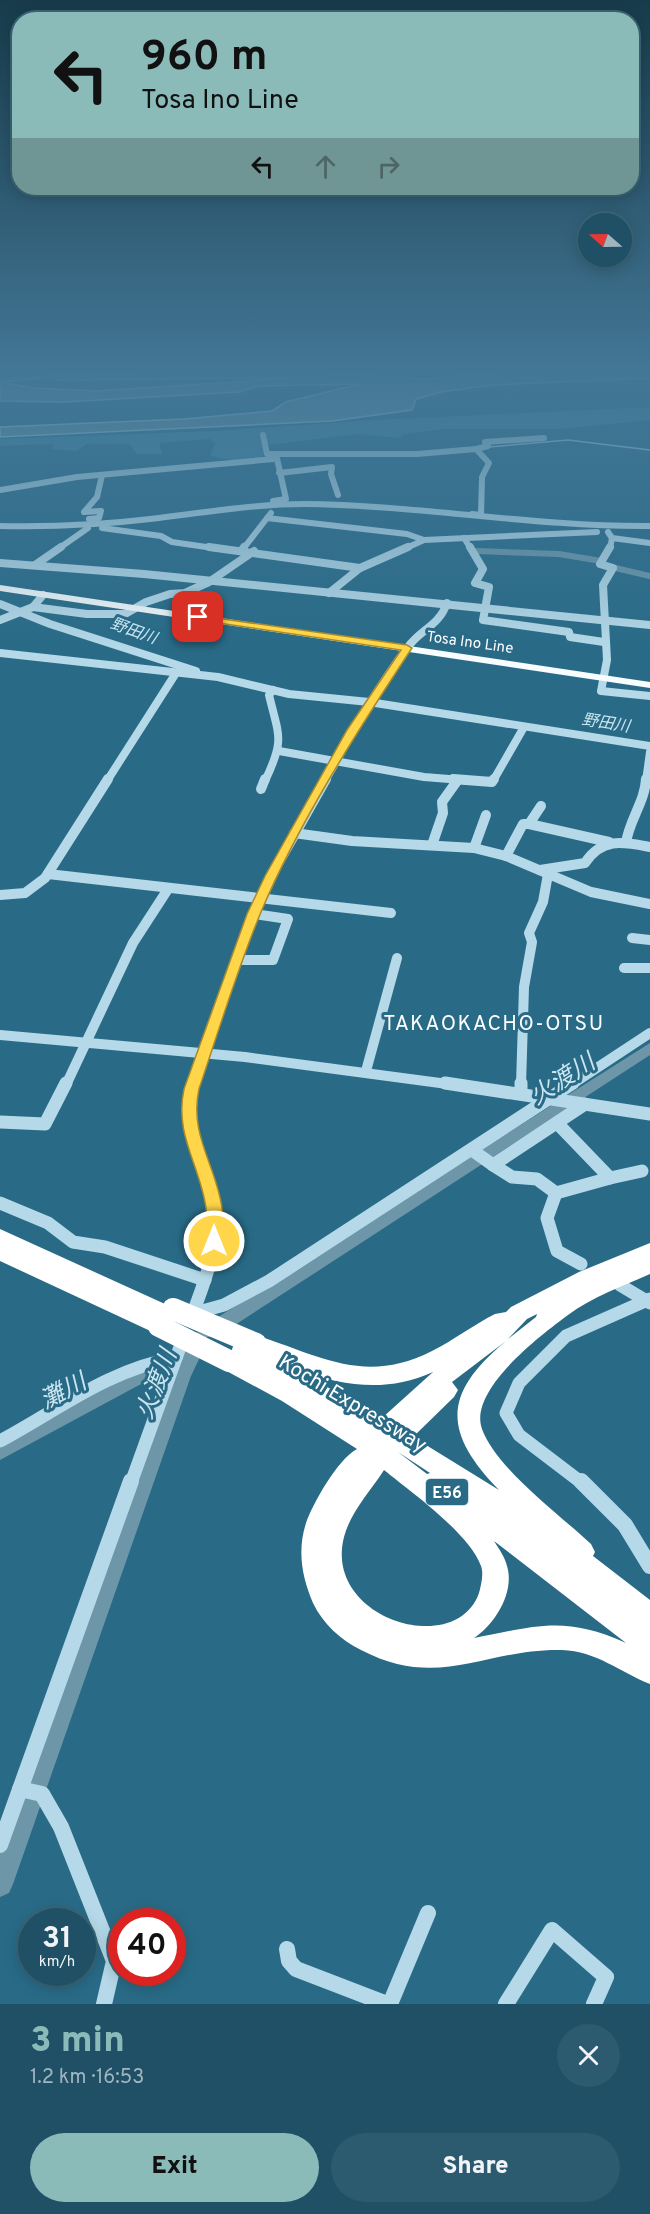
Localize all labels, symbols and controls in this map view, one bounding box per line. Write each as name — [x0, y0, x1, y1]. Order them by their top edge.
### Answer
text: 960 m — [141, 32, 268, 85]
icon: left — [42, 36, 120, 114]
text: Tosa Ino Line — [141, 84, 299, 118]
icon: left — [246, 150, 279, 183]
icon: ahead — [309, 150, 342, 183]
icon: right — [372, 150, 405, 183]
north arrow — [578, 213, 632, 267]
map controls — [578, 213, 632, 267]
pin — [172, 591, 223, 642]
icon: arrive — [181, 600, 214, 633]
water label: 野田川 — [107, 614, 161, 650]
street label: Tosa Ino Line — [425, 628, 515, 659]
water label: 野田川 — [580, 710, 633, 738]
district label: TAKAOKACHO-OTSU — [383, 1011, 605, 1038]
water label: 火渡川 — [525, 1047, 604, 1113]
position arrow — [182, 1209, 246, 1273]
water label: 火渡川 — [131, 1343, 186, 1424]
street label: Kochi Expressway — [273, 1349, 431, 1459]
water label: 灘川 — [36, 1367, 95, 1417]
road number: E56 — [426, 1479, 468, 1505]
speed limit sign: 40 — [108, 1908, 186, 1986]
text: 31 — [42, 1921, 72, 1958]
text: km/h — [39, 1953, 75, 1972]
text: 3 min — [30, 2019, 125, 2065]
button: close — [557, 2024, 620, 2087]
text: 1.2 km · 16:53 — [30, 2065, 144, 2091]
button: Exit — [30, 2133, 319, 2202]
button: Share — [331, 2133, 620, 2202]

